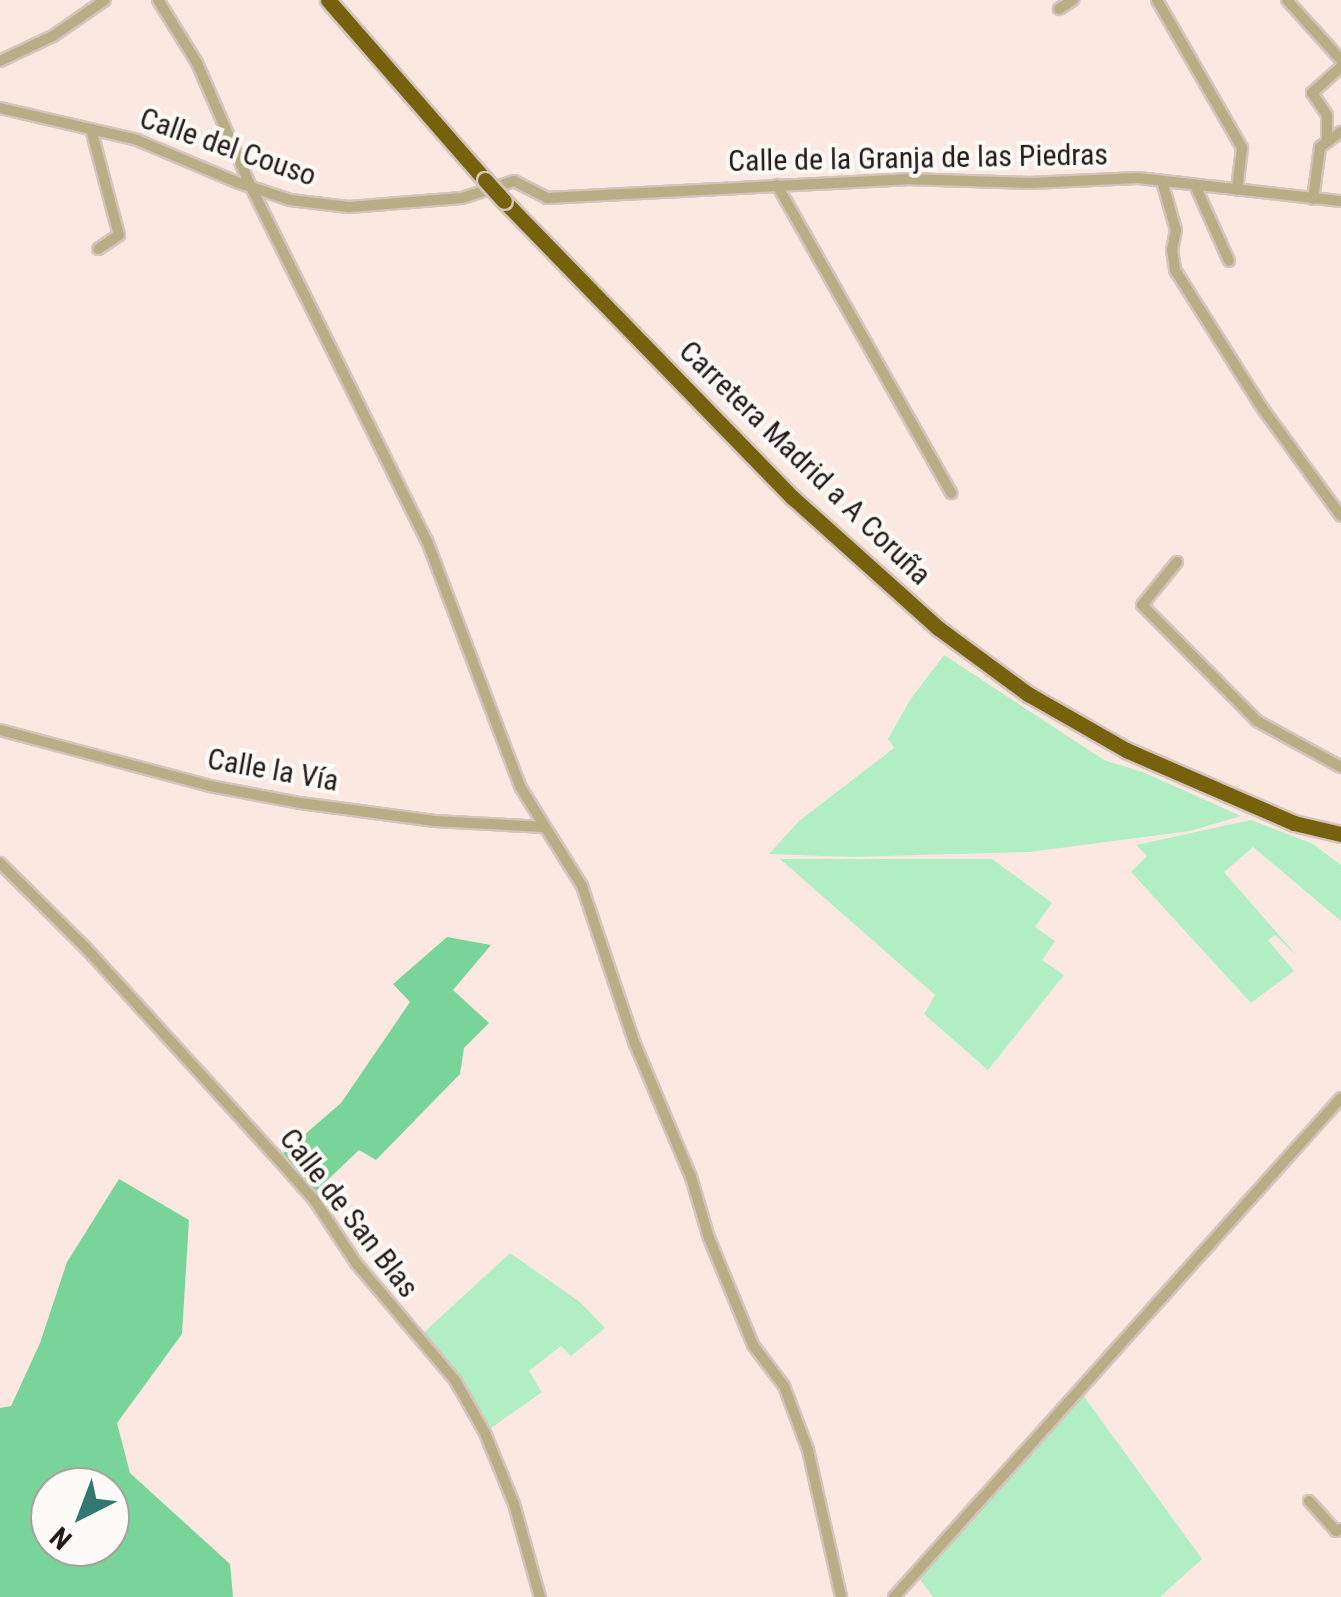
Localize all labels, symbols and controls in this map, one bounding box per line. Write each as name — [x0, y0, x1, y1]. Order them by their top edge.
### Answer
street label: Calle del Couso — [135, 100, 321, 194]
street label: Calle de la Granja de las Piedras — [728, 137, 1108, 179]
street label: Carretera Madrid a A Coruña — [672, 333, 938, 593]
street label: Calle la Vía — [205, 741, 341, 799]
street label: Calle de San Blas — [272, 1121, 426, 1305]
north arrow — [30, 1467, 130, 1567]
text: N — [44, 1520, 78, 1556]

